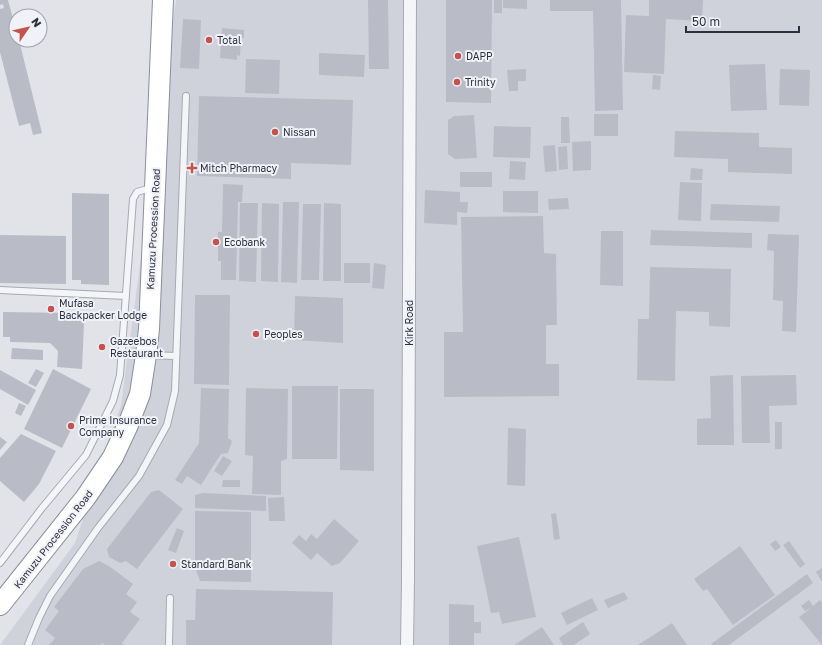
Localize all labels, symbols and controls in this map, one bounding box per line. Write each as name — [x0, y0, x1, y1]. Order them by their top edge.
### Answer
north arrow — [8, 8, 48, 48]
scale bar — [686, 8, 799, 34]
text: 50 m — [692, 14, 720, 29]
text: N — [29, 15, 44, 29]
place label: Total — [217, 34, 241, 46]
marker: Total — [204, 35, 214, 45]
place label: DAPP — [466, 50, 493, 62]
marker: DAPP — [453, 51, 463, 61]
place label: Trinity — [465, 76, 496, 88]
marker: Trinity — [452, 77, 462, 87]
place label: Nissan — [283, 126, 316, 138]
marker: Nissan — [270, 127, 280, 137]
place label: Mitch Pharmacy — [200, 162, 277, 174]
marker: Mitch Pharmacy — [187, 163, 197, 173]
street label: Kamuzu Procession Road — [144, 168, 162, 290]
place label: Ecobank — [224, 236, 265, 248]
marker: Ecobank — [211, 237, 221, 247]
place label: Mufasa Backpacker Lodge — [59, 297, 147, 321]
street label: Kirk Road — [403, 300, 415, 346]
marker: Mufasa Backpacker Lodge — [46, 304, 56, 314]
place label: Peoples — [264, 328, 303, 340]
marker: Peoples — [251, 329, 261, 339]
place label: Gazeebos Restaurant — [110, 335, 163, 359]
marker: Gazeebos Restaurant — [97, 342, 107, 352]
place label: Prime Insurance Company — [79, 414, 157, 438]
marker: Prime Insurance Company — [66, 421, 76, 431]
street label: Kamuzu Procession Road — [11, 488, 95, 590]
place label: Standard Bank — [181, 558, 252, 570]
marker: Standard Bank — [168, 559, 178, 569]

